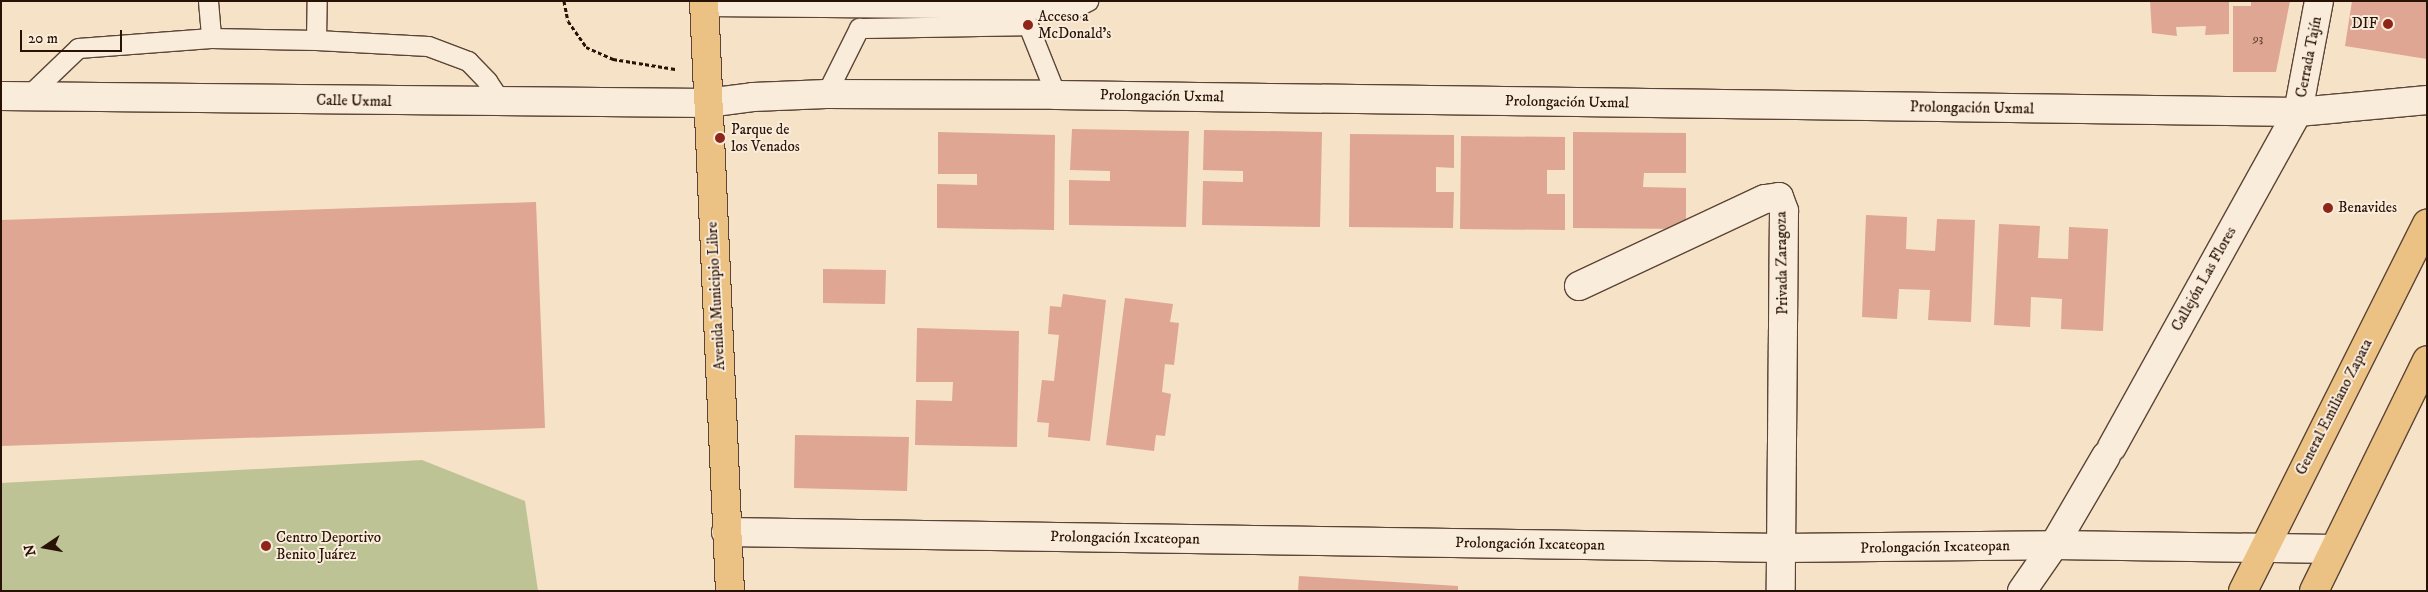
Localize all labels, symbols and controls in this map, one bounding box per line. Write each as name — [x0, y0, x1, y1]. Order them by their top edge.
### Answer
place label: Acceso a McDonald's — [1038, 7, 1111, 42]
street label: Cerrada Tajín — [2292, 15, 2326, 99]
place label: DIF — [2352, 15, 2378, 33]
marker: DIF — [2382, 18, 2394, 30]
marker: Acceso a McDonald's — [1022, 19, 1034, 31]
scale bar — [22, 20, 125, 52]
text: 20 m — [28, 29, 58, 48]
house number: 93 — [2253, 32, 2263, 46]
street label: Prolongación Uxmal — [1100, 86, 1224, 106]
street label: Calle Uxmal — [316, 91, 392, 111]
street label: Prolongación Uxmal — [1505, 92, 1629, 112]
street label: Prolongación Uxmal — [1910, 98, 2034, 118]
place label: Parque de los Venados — [731, 120, 800, 155]
marker: Parque de los Venados — [713, 131, 727, 145]
place label: Benavides — [2338, 199, 2397, 217]
marker: Benavides — [2322, 202, 2334, 214]
street label: Privada Zaragoza — [1772, 211, 1792, 315]
street label: Avenida Municipio Libre — [703, 221, 729, 371]
street label: Callejón Las Flores — [2168, 224, 2240, 334]
street label: General Emiliano Zapata — [2292, 336, 2376, 478]
north arrow — [20, 522, 70, 572]
place label: Centro Deportivo Benito Juárez — [276, 528, 381, 563]
street label: Prolongación Ixcateopan — [1050, 528, 1200, 548]
street label: Prolongación Ixcateopan — [1455, 534, 1605, 554]
street label: Prolongación Ixcateopan — [1860, 537, 2010, 557]
marker: Centro Deportivo Benito Juárez — [260, 540, 272, 552]
text: N — [20, 543, 40, 558]

